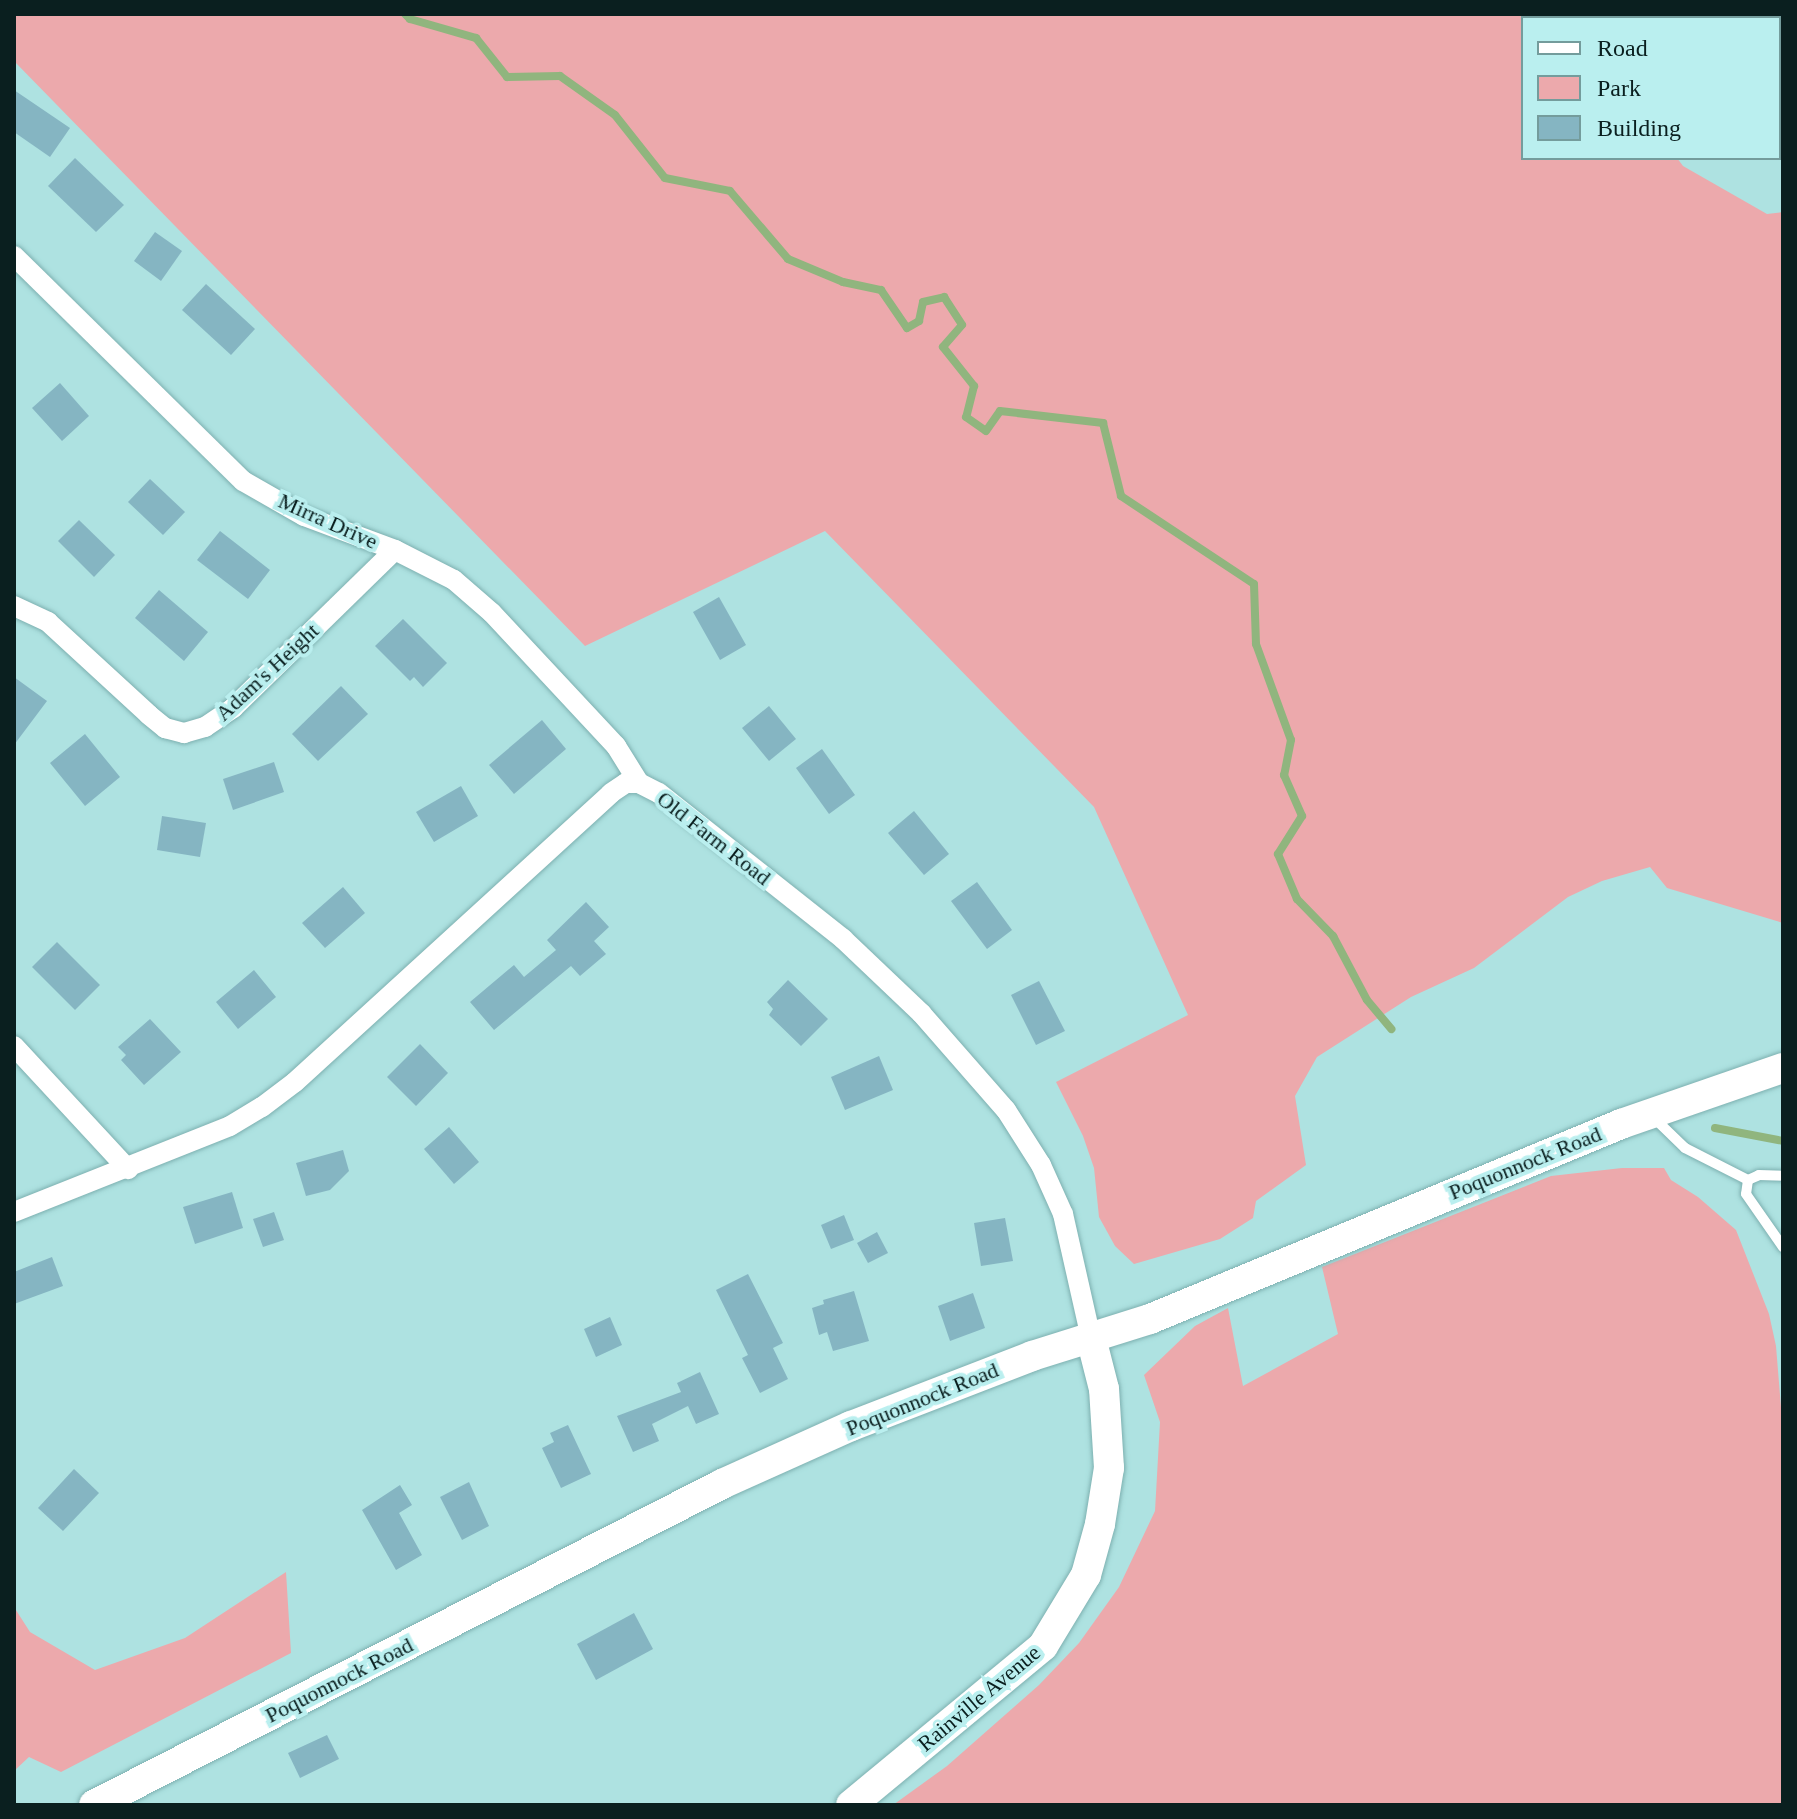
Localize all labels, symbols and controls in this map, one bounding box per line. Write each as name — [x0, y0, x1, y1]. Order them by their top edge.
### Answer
legend — [1521, 16, 1781, 160]
text: Road — [1597, 35, 1648, 61]
text: Park — [1597, 75, 1641, 101]
text: Building — [1597, 115, 1681, 141]
street label: Mirra Drive — [274, 487, 382, 555]
street label: Adam's Height — [210, 617, 324, 727]
street label: Old Farm Road — [652, 785, 776, 891]
street label: Poquonnock Road — [1445, 1120, 1605, 1206]
street label: Poquonnock Road — [842, 1356, 1002, 1442]
street label: Poquonnock Road — [261, 1631, 417, 1729]
street label: Rainville Avenue — [912, 1639, 1046, 1757]

